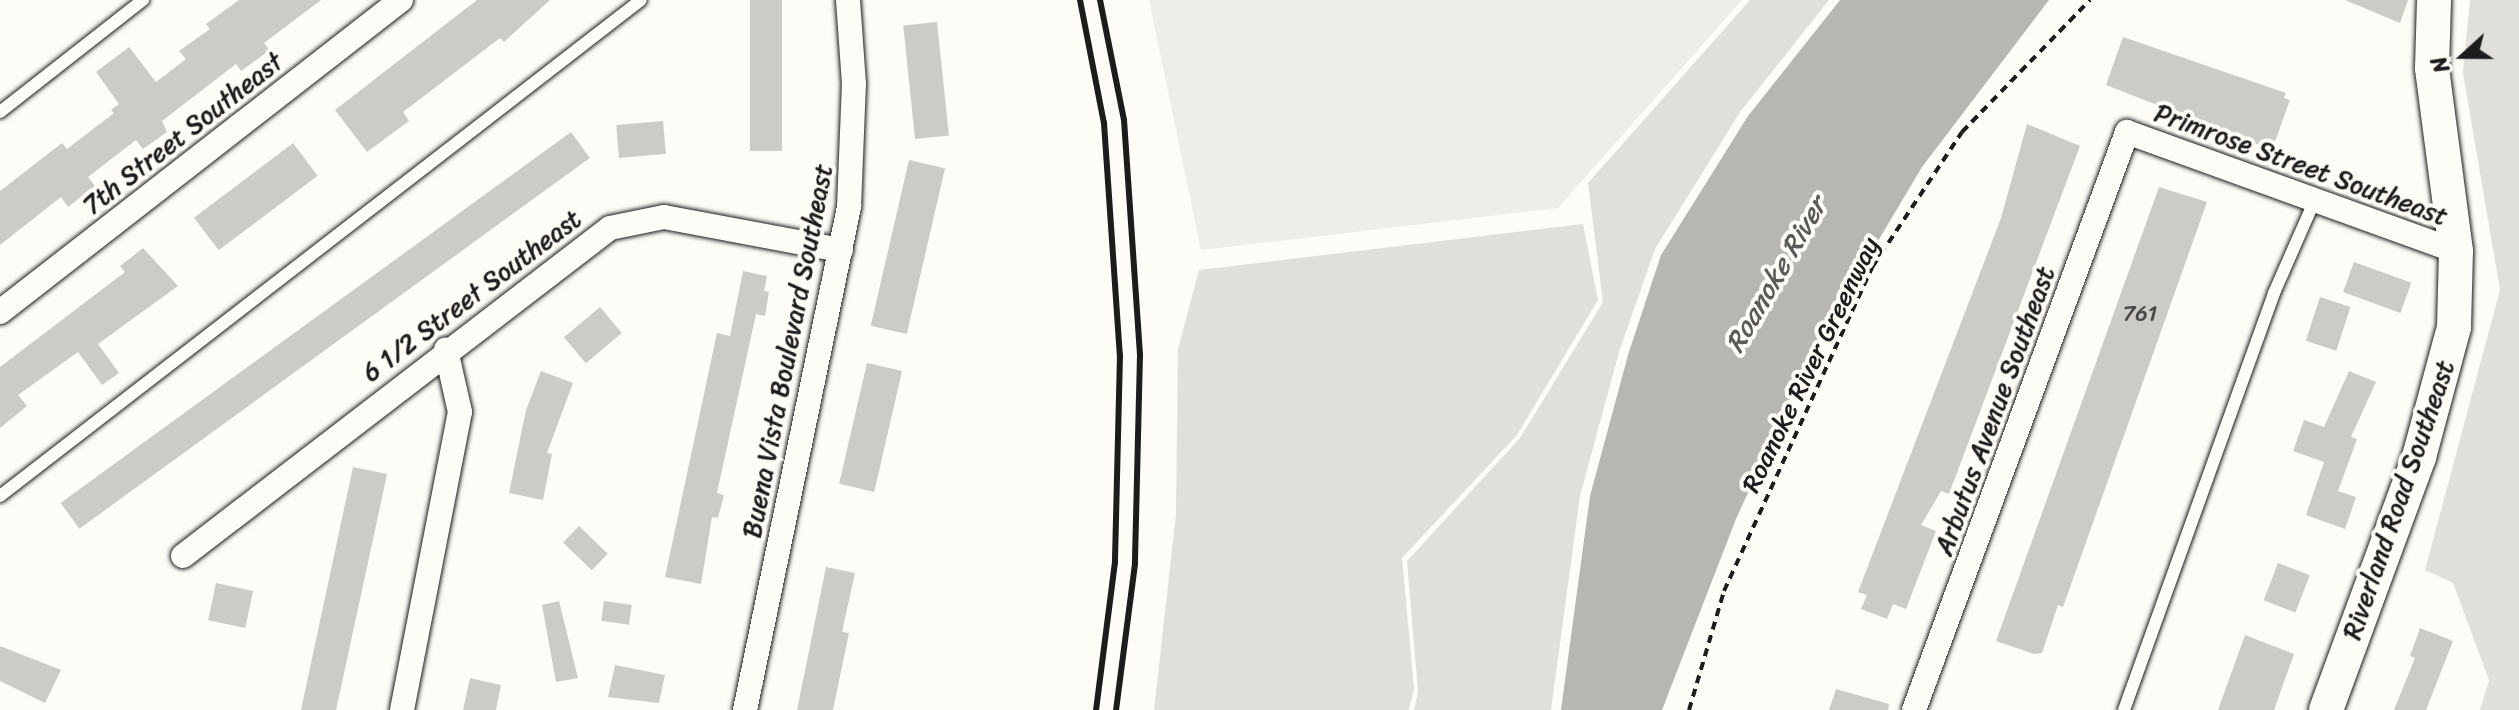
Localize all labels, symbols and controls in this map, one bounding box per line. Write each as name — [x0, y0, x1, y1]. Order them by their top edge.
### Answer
north arrow — [2423, 16, 2503, 96]
street label: 7th Street Southeast — [77, 46, 289, 222]
text: N — [2419, 51, 2461, 79]
street label: Primrose Street Southeast — [2151, 98, 2451, 232]
street label: Buena Vista Boulevard Southeast — [737, 162, 839, 540]
water label: Roanoke River — [1718, 191, 1834, 359]
street label: 6 1/2 Street Southeast — [357, 204, 587, 388]
street label: Roanoke River Greenway — [1735, 232, 1887, 498]
street label: Arbutus Avenue Southeast — [1928, 263, 2062, 559]
house number: 761 — [2123, 301, 2157, 327]
street label: Riverland Road Southeast — [2337, 357, 2461, 643]

